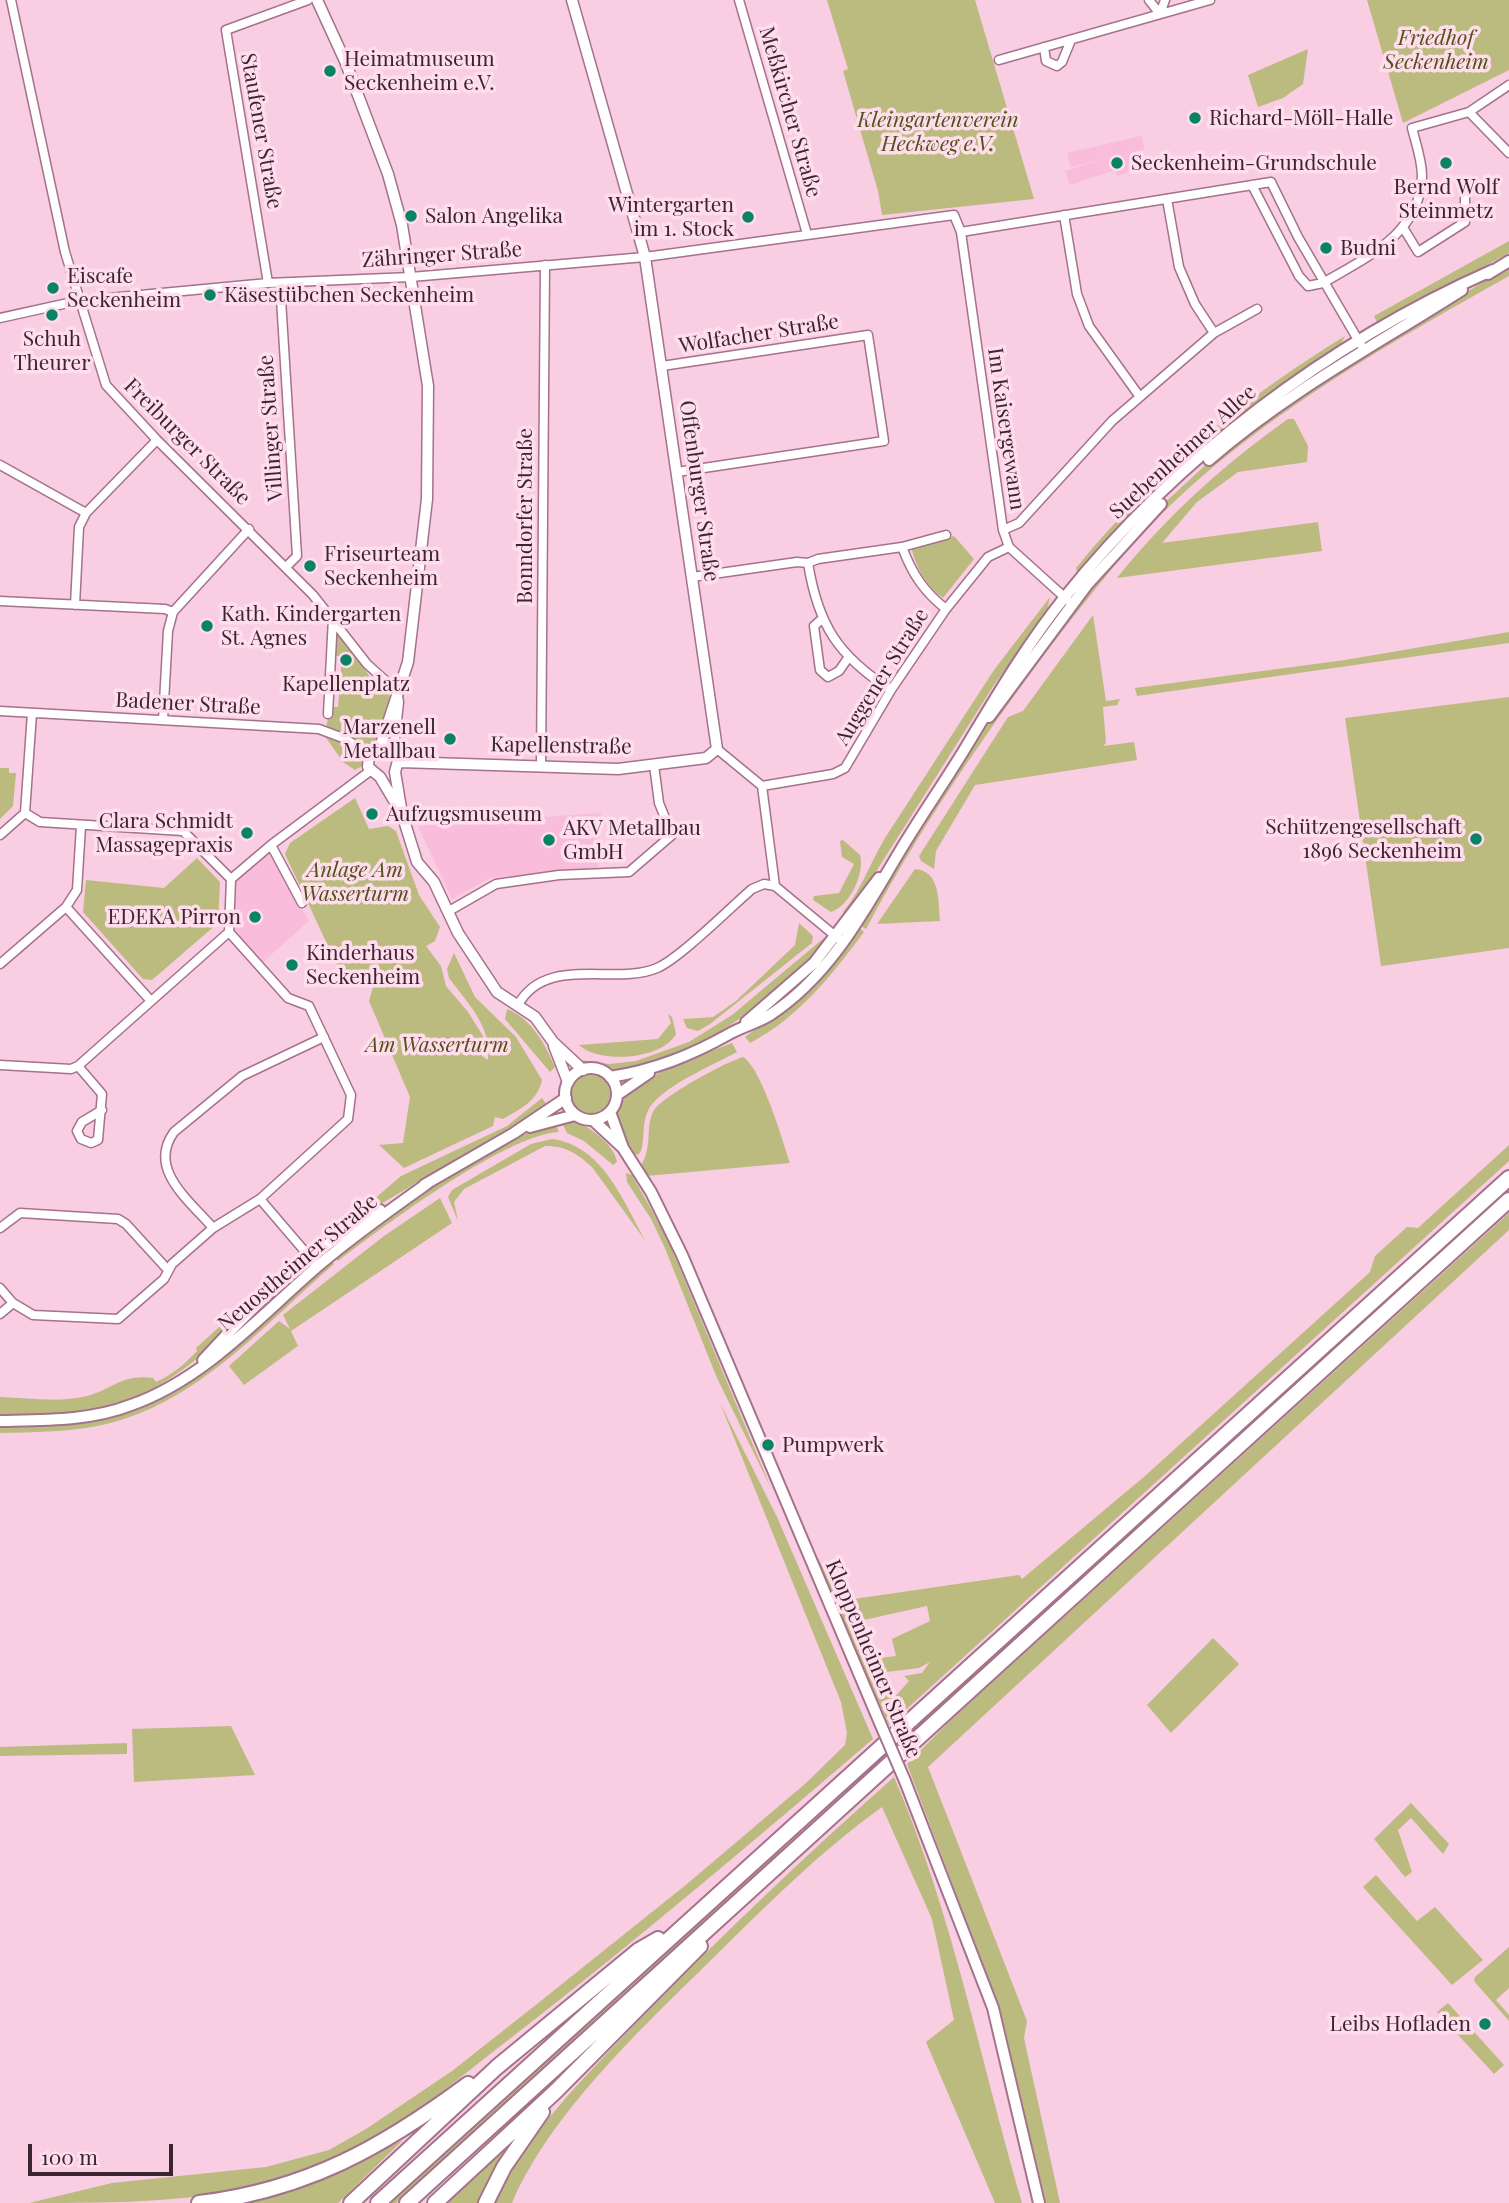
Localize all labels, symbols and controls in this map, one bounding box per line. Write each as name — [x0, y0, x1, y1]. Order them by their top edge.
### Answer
street label: Meßkircher Straße — [754, 24, 826, 200]
park label: Friedhof Seckenheim — [1383, 25, 1489, 75]
place label: Heimatmuseum Seckenheim e.V. — [344, 46, 495, 96]
street label: Staufener Straße — [235, 51, 287, 211]
marker: Heimatmuseum Seckenheim e.V. — [322, 63, 338, 79]
place label: Richard-Möll-Halle — [1209, 105, 1393, 131]
park label: Kleingartenverein Heckweg e.V. — [857, 107, 1019, 157]
marker: Richard-Möll-Halle — [1187, 110, 1203, 126]
place label: Seckenheim-Grundschule — [1131, 150, 1377, 176]
marker: Seckenheim-Grundschule — [1109, 155, 1125, 171]
marker: Bernd Wolf Steinmetz — [1438, 155, 1454, 171]
place label: Bernd Wolf Steinmetz — [1394, 174, 1498, 224]
place label: Wintergarten im 1. Stock — [608, 192, 734, 242]
place label: Salon Angelika — [425, 203, 563, 229]
marker: Salon Angelika — [403, 208, 419, 224]
marker: Wintergarten im 1. Stock — [740, 209, 756, 225]
place label: Budni — [1340, 235, 1396, 261]
street label: Zähringer Straße — [361, 237, 523, 273]
marker: Budni — [1318, 240, 1334, 256]
place label: Eiscafe Seckenheim — [67, 263, 181, 313]
marker: Eiscafe Seckenheim — [45, 280, 61, 296]
place label: Käsestübchen Seckenheim — [224, 282, 474, 308]
marker: Käsestübchen Seckenheim — [202, 287, 218, 303]
marker: Schuh Theurer — [44, 307, 60, 323]
street label: Wolfacher Straße — [677, 309, 841, 359]
place label: Schuh Theurer — [14, 326, 90, 376]
street label: Im Kaisergewann — [982, 346, 1030, 512]
street label: Villinger Straße — [253, 354, 289, 502]
street label: Freiburger Straße — [118, 373, 256, 511]
street label: Suebenheimer Allee — [1105, 380, 1261, 524]
street label: Offenburger Straße — [674, 399, 724, 583]
street label: Bonndorfer Straße — [512, 428, 538, 604]
place label: Friseurteam Seckenheim — [324, 541, 440, 591]
marker: Friseurteam Seckenheim — [302, 558, 318, 574]
place label: Kath. Kindergarten St. Agnes — [221, 601, 401, 651]
street label: Auggener Straße — [830, 604, 934, 750]
marker: Kath. Kindergarten St. Agnes — [199, 618, 215, 634]
marker: Kapellenplatz — [338, 652, 354, 668]
place label: Kapellenplatz — [282, 671, 410, 697]
street label: Badener Straße — [115, 688, 261, 720]
place label: Marzenell Metallbau — [342, 714, 436, 764]
marker: Marzenell Metallbau — [442, 731, 458, 747]
street label: Kapellenstraße — [490, 732, 632, 760]
place label: Aufzugsmuseum — [386, 801, 542, 827]
marker: Aufzugsmuseum — [364, 806, 380, 822]
place label: Clara Schmidt Massagepraxis — [95, 808, 233, 858]
place label: Schützengesellschaft 1896 Seckenheim — [1265, 814, 1462, 864]
place label: AKV Metallbau GmbH — [563, 815, 701, 865]
marker: Clara Schmidt Massagepraxis — [239, 825, 255, 841]
marker: Schützengesellschaft 1896 Seckenheim — [1468, 831, 1484, 847]
marker: AKV Metallbau GmbH — [541, 832, 557, 848]
park label: Anlage Am Wasserturm — [301, 857, 409, 907]
place label: EDEKA Pirron — [107, 904, 241, 930]
marker: EDEKA Pirron — [247, 909, 263, 925]
place label: Kinderhaus Seckenheim — [306, 940, 420, 990]
marker: Kinderhaus Seckenheim — [284, 957, 300, 973]
park label: Am Wasserturm — [365, 1032, 509, 1058]
street label: Neuostheimer Straße — [213, 1189, 383, 1337]
place label: Pumpwerk — [782, 1432, 884, 1458]
marker: Pumpwerk — [760, 1437, 776, 1453]
street label: Kloppenheimer Straße — [820, 1556, 926, 1762]
place label: Leibs Hofladen — [1330, 2011, 1471, 2037]
marker: Leibs Hofladen — [1477, 2016, 1493, 2032]
scale bar — [32, 2130, 177, 2174]
text: 100 m — [41, 2142, 98, 2170]

